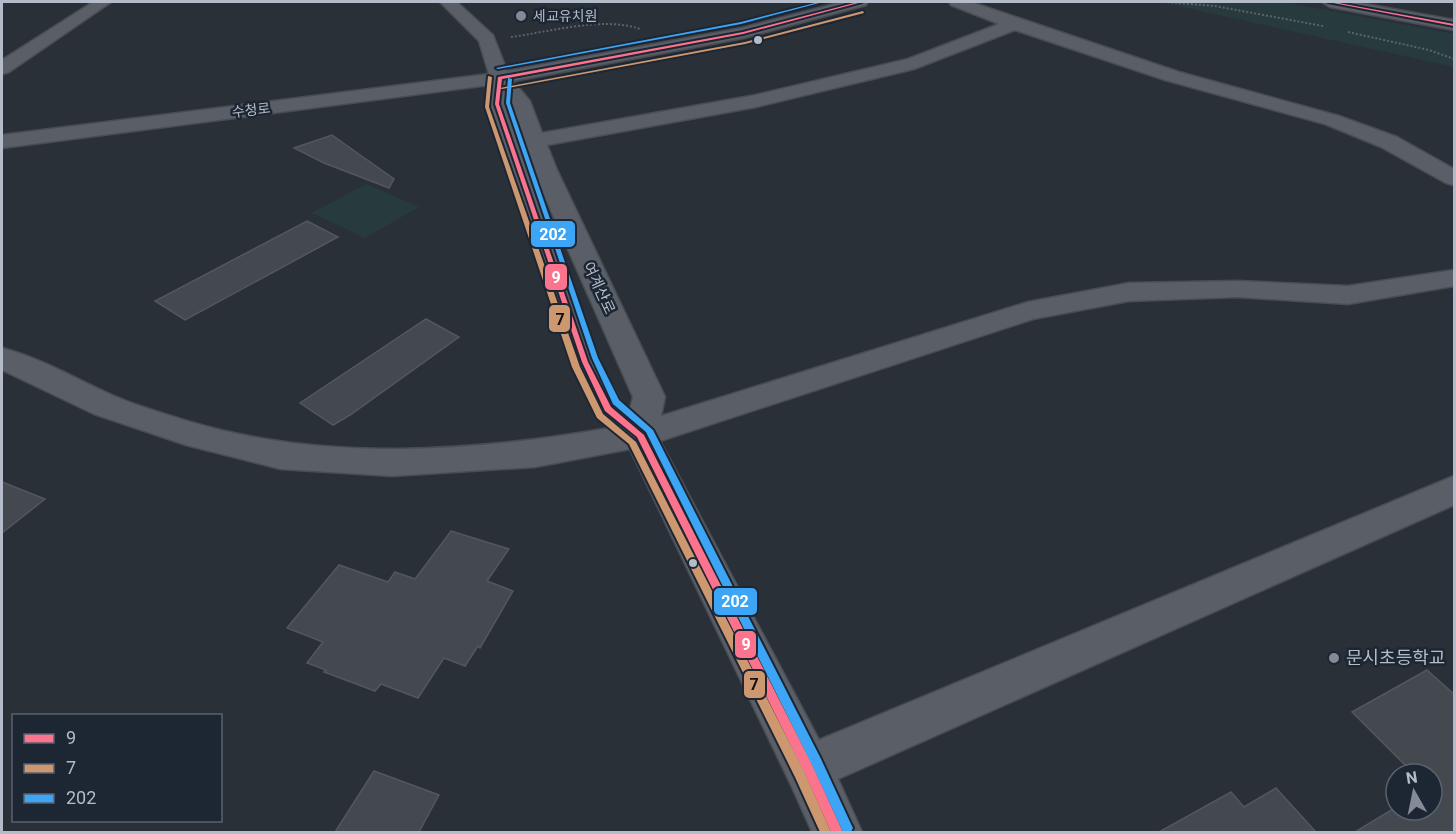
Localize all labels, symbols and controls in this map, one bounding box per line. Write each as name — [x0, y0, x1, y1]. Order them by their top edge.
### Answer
place label: 세교유치원 — [533, 8, 597, 24]
marker: 세교유치원 — [514, 9, 528, 23]
unlabelled marker — [752, 34, 764, 46]
street label: 수청로 — [231, 100, 271, 120]
line badge: 202 — [530, 220, 576, 248]
text: 202 — [539, 225, 567, 244]
street label: 여계산로 — [579, 259, 619, 317]
line badge: 9 — [544, 263, 568, 291]
text: 9 — [551, 268, 561, 287]
line badge: 7 — [548, 304, 571, 333]
text: 7 — [555, 310, 565, 329]
unlabelled marker — [687, 557, 699, 569]
line badge: 202 — [713, 587, 758, 616]
text: 202 — [721, 592, 749, 611]
line badge: 9 — [734, 630, 757, 659]
text: 9 — [741, 635, 751, 654]
place label: 문시초등학교 — [1346, 647, 1445, 668]
marker: 문시초등학교 — [1327, 651, 1341, 665]
line badge: 7 — [743, 670, 766, 699]
text: 7 — [749, 675, 759, 694]
legend — [12, 714, 222, 822]
text: 9 — [66, 727, 76, 748]
text: 7 — [66, 757, 76, 778]
north arrow — [1384, 762, 1444, 822]
text: N — [1405, 767, 1419, 788]
text: 202 — [66, 787, 96, 808]

